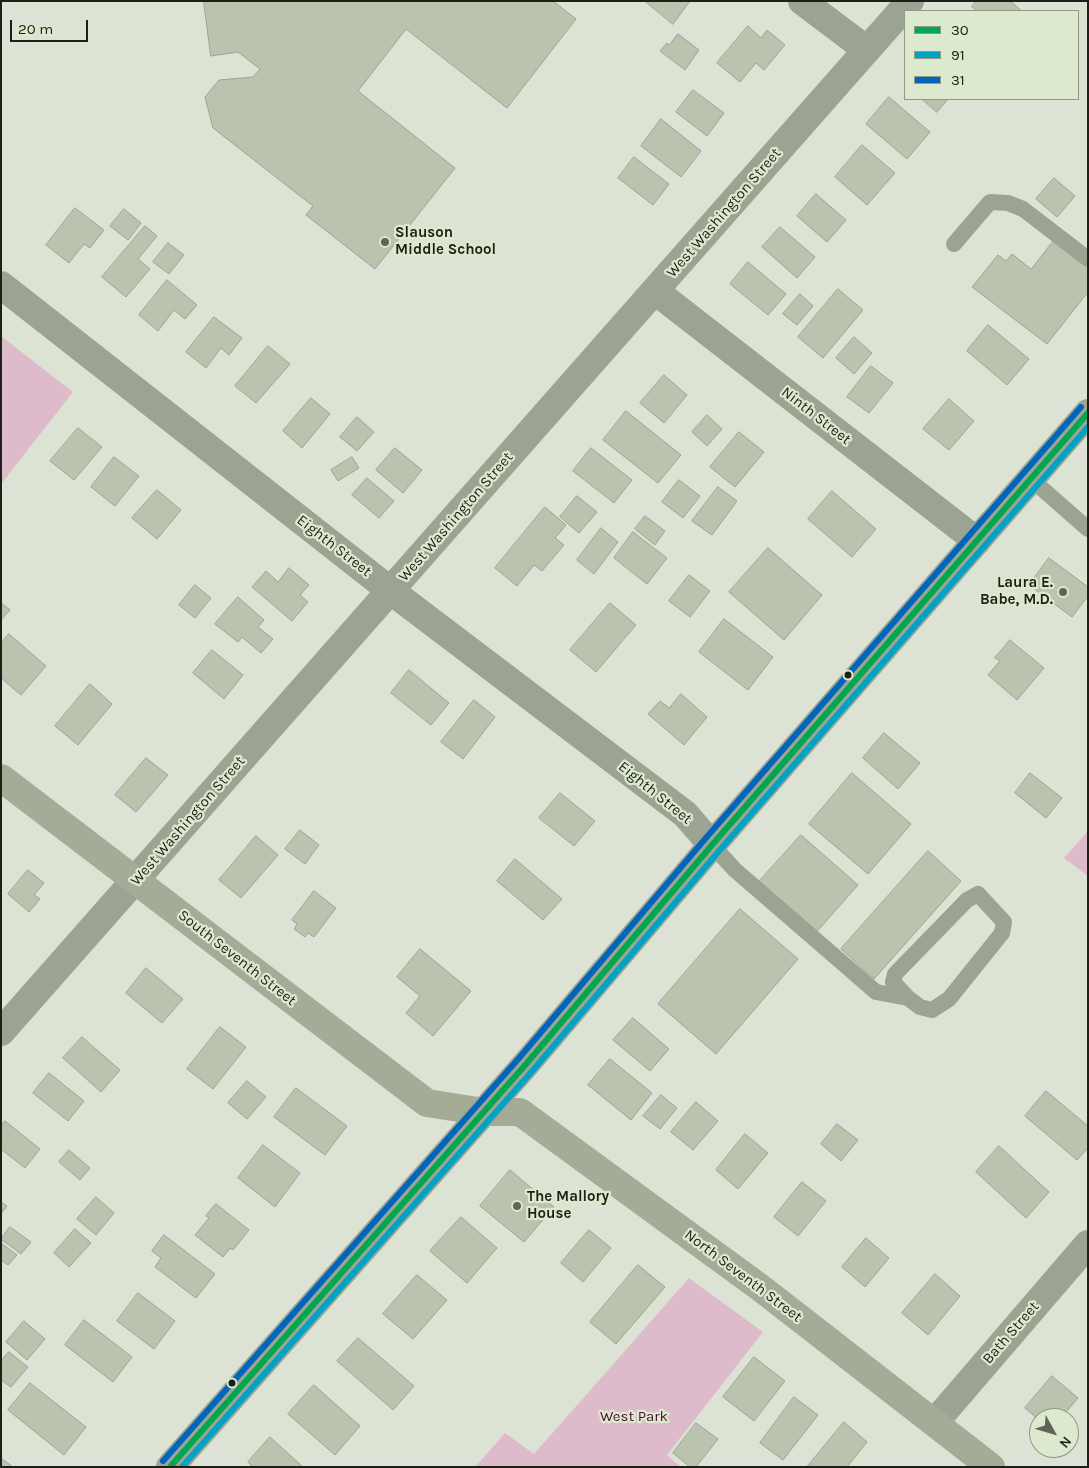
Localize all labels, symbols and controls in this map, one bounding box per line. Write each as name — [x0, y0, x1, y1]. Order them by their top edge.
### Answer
scale bar — [12, 10, 90, 42]
legend — [904, 10, 1079, 100]
text: 20 m — [18, 20, 53, 38]
text: 30 — [951, 21, 969, 39]
text: 91 — [951, 46, 965, 64]
text: 31 — [951, 71, 965, 89]
street label: West Washington Street — [663, 145, 785, 281]
place label: Slauson Middle School — [395, 224, 496, 259]
marker: Slauson Middle School — [379, 236, 391, 248]
street label: Ninth Street — [778, 383, 854, 449]
street label: West Washington Street — [395, 449, 517, 585]
street label: Eighth Street — [293, 511, 375, 581]
place label: Laura E. Babe, M.D. — [980, 574, 1053, 609]
marker: Laura E. Babe, M.D. — [1057, 586, 1069, 598]
unlabelled marker — [843, 670, 853, 680]
street label: West Washington Street — [127, 753, 249, 889]
street label: Eighth Street — [614, 758, 696, 828]
street label: South Seventh Street — [174, 906, 300, 1010]
place label: The Mallory House — [527, 1188, 609, 1223]
marker: The Mallory House — [511, 1200, 523, 1212]
street label: North Seventh Street — [681, 1226, 805, 1326]
street label: Bath Street — [979, 1298, 1043, 1368]
unlabelled marker — [227, 1378, 237, 1388]
park label: West Park — [600, 1408, 668, 1426]
north arrow — [1029, 1408, 1079, 1458]
text: N — [1056, 1433, 1075, 1451]

